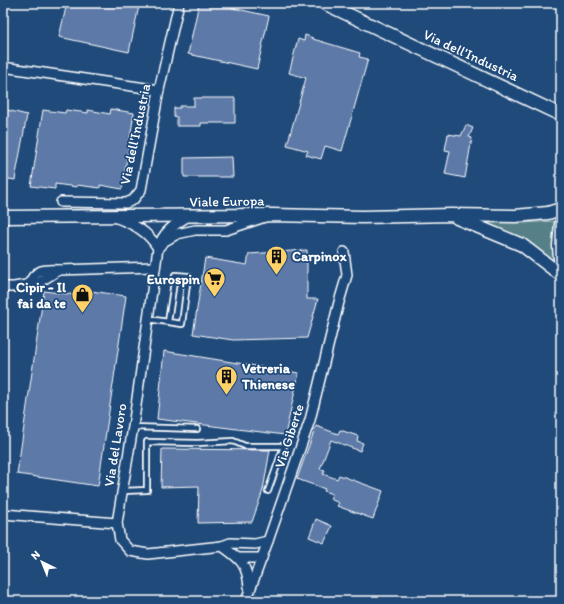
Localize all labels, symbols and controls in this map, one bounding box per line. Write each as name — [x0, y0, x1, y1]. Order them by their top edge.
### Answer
street label: Via dell'Industria — [421, 26, 522, 85]
street label: Via dell'Industria — [116, 81, 155, 186]
street label: Viale Europa — [189, 192, 265, 211]
building icon: Carpinox — [263, 243, 289, 276]
place label: Carpinox — [292, 248, 347, 265]
supermarket icon: Eurospin — [202, 266, 228, 299]
place label: Eurospin — [147, 271, 200, 288]
place label: Cipir - Il fai da te — [16, 279, 67, 312]
shop icon: Cipir - Il fai da te — [69, 282, 95, 315]
place label: Vetreria Thienese — [241, 360, 295, 393]
building icon: Vetreria Thienese — [213, 363, 239, 396]
street label: Via del Lavoro — [101, 402, 130, 488]
street label: Via Giberte — [271, 402, 308, 470]
north arrow — [22, 542, 62, 582]
text: N — [28, 548, 43, 562]

